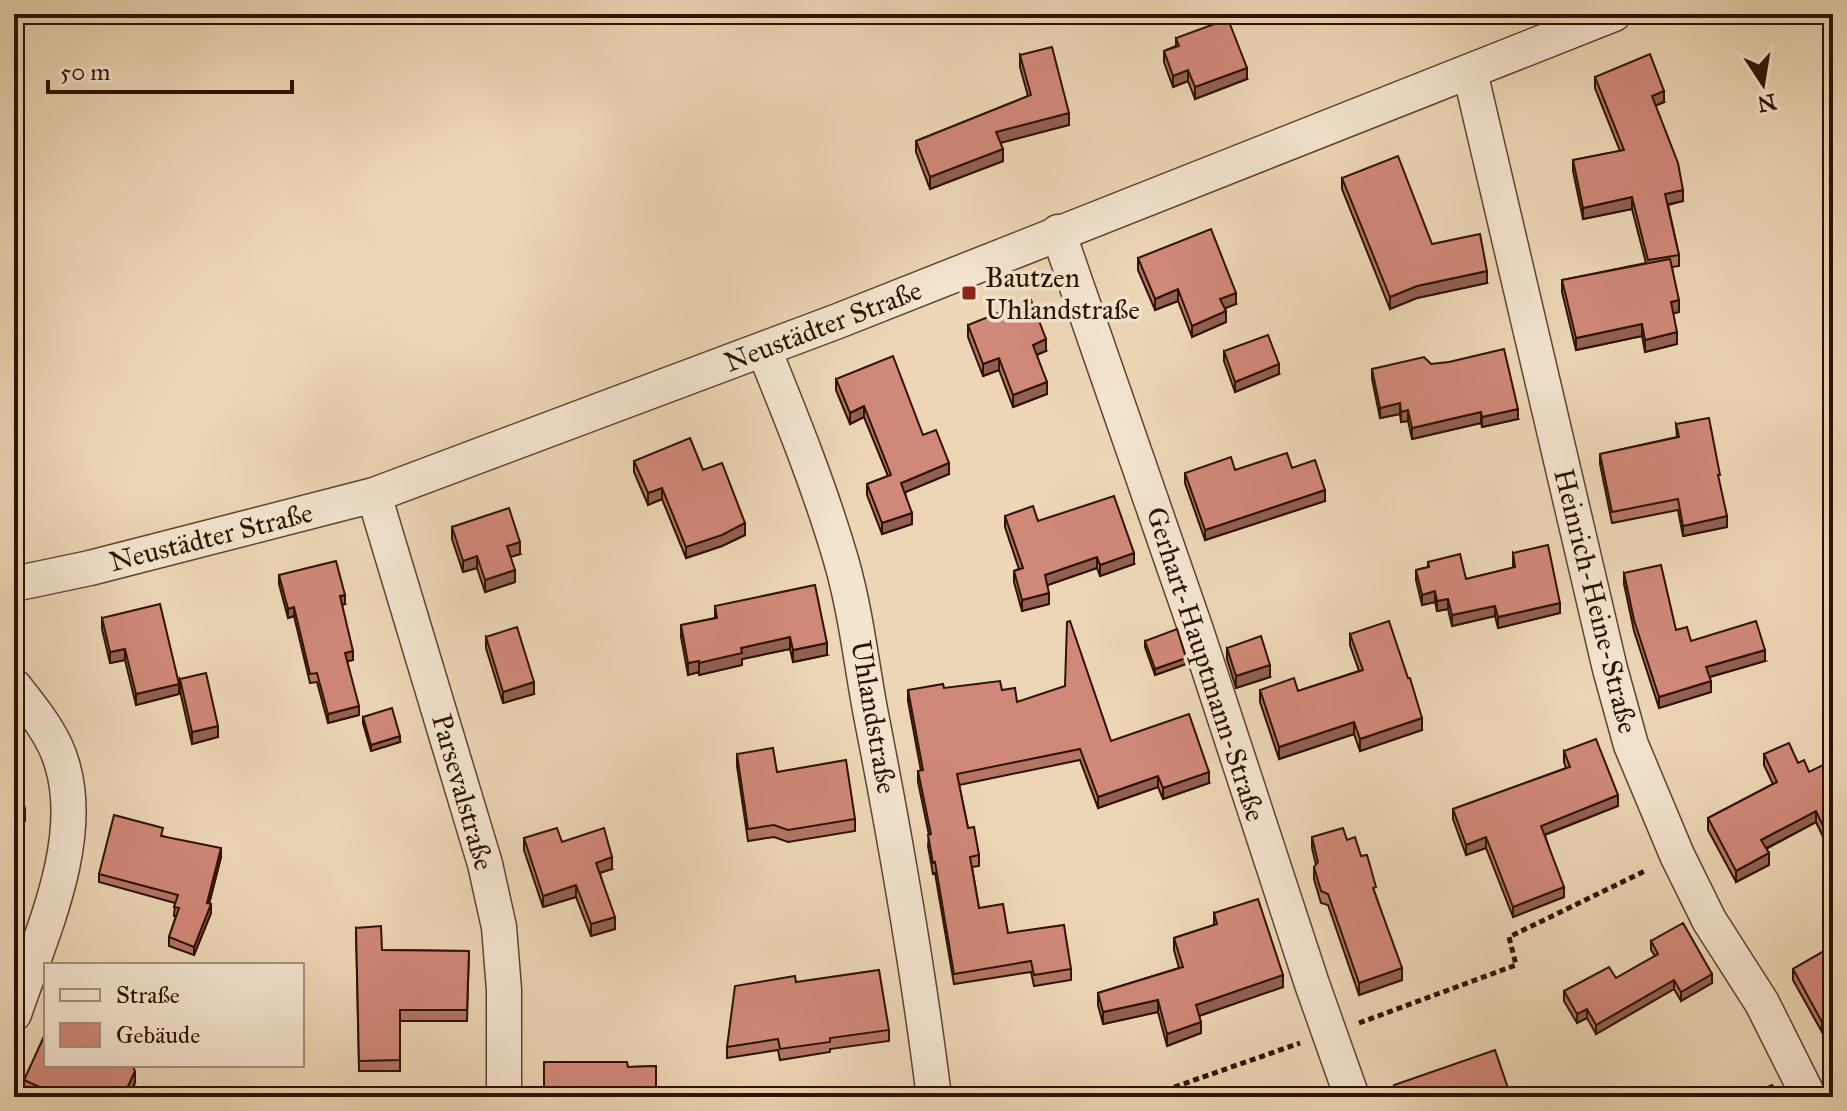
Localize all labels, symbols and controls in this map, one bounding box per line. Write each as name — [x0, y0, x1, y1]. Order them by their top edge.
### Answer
scale bar — [48, 44, 292, 94]
north arrow — [1723, 44, 1803, 124]
text: 50 m — [60, 57, 110, 87]
text: N — [1755, 88, 1779, 118]
place label: Bautzen Uhlandstraße — [985, 260, 1140, 327]
street label: Neustädter Straße — [719, 272, 927, 380]
marker: Bautzen Uhlandstraße — [960, 284, 978, 302]
street label: Heinrich-Heine-Straße — [1546, 465, 1646, 737]
street label: Neustädter Straße — [106, 495, 316, 579]
street label: Gerhart-Hauptmann-Straße — [1139, 503, 1273, 825]
street label: Uhlandstraße — [843, 638, 905, 796]
street label: Parsevalstraße — [424, 710, 502, 874]
legend — [44, 963, 304, 1067]
text: Straße — [116, 980, 180, 1010]
text: Gebäude — [116, 1020, 200, 1050]

